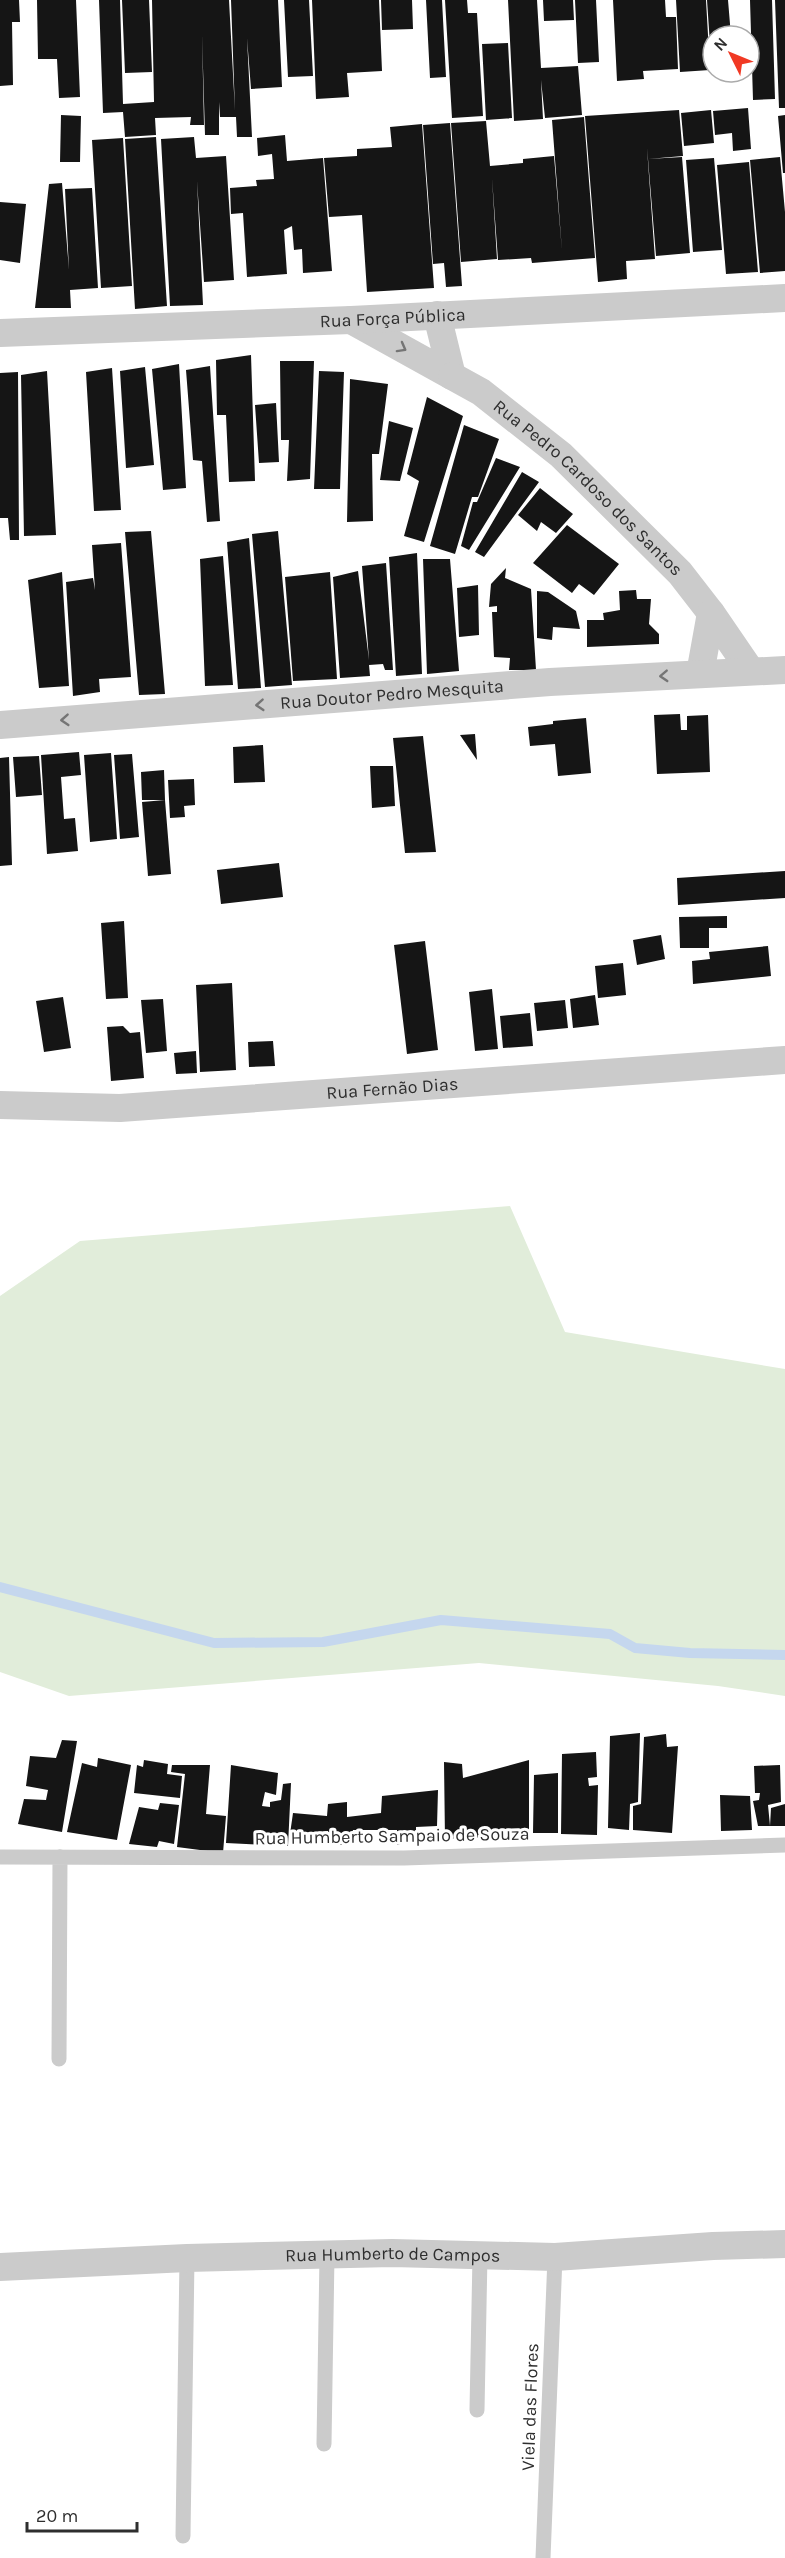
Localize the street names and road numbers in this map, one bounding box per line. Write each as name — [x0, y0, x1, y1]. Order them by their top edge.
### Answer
street label: Rua Força Pública — [319, 303, 466, 332]
street label: Rua Pedro Cardoso dos Santos — [489, 395, 687, 581]
street label: Rua Doutor Pedro Mesquita — [279, 675, 504, 714]
street label: Rua Fernão Dias — [325, 1073, 459, 1104]
street label: Rua Humberto Sampaio de Souza — [254, 1823, 530, 1849]
street label: Rua Humberto de Campos — [285, 2242, 501, 2267]
street label: Viela das Flores — [517, 2343, 543, 2471]

